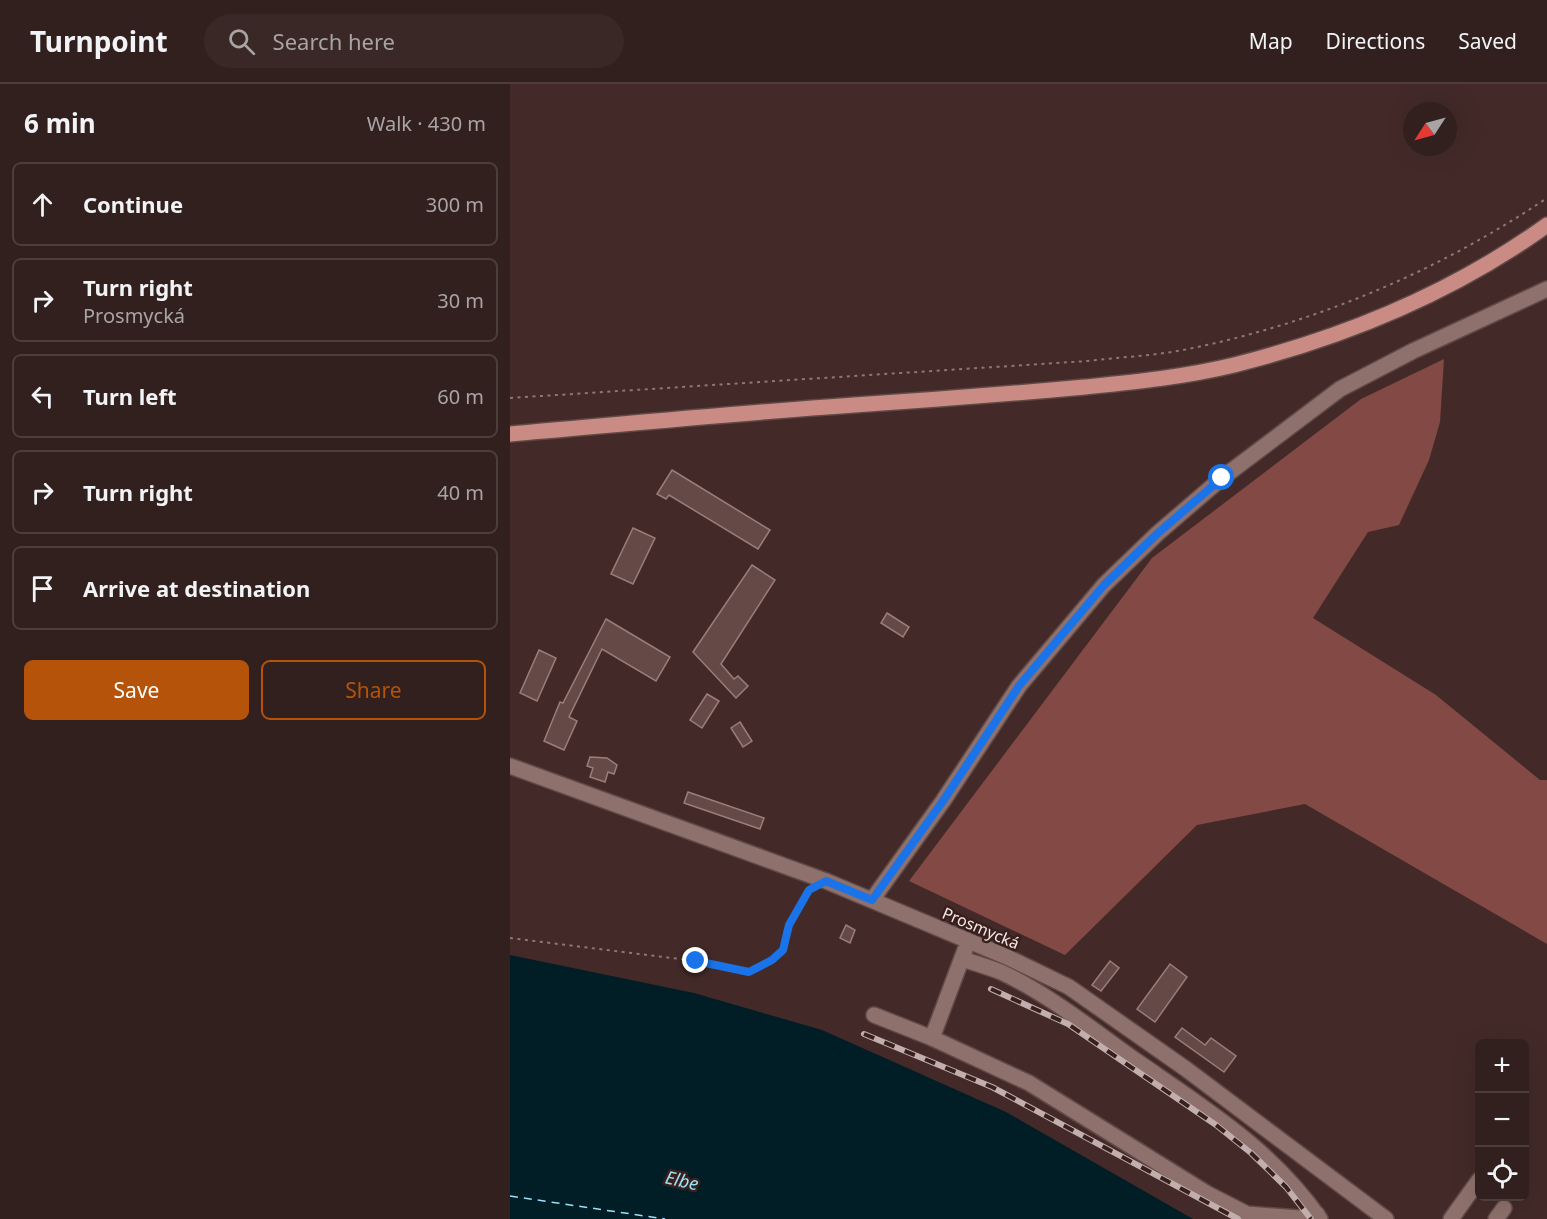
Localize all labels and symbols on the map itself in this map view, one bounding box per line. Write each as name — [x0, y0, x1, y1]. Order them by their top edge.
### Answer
north arrow — [1403, 102, 1457, 156]
route start — [1208, 464, 1234, 490]
street label: Prosmycká — [939, 902, 1023, 954]
route end — [682, 947, 708, 973]
water label: Elbe — [663, 1165, 701, 1195]

